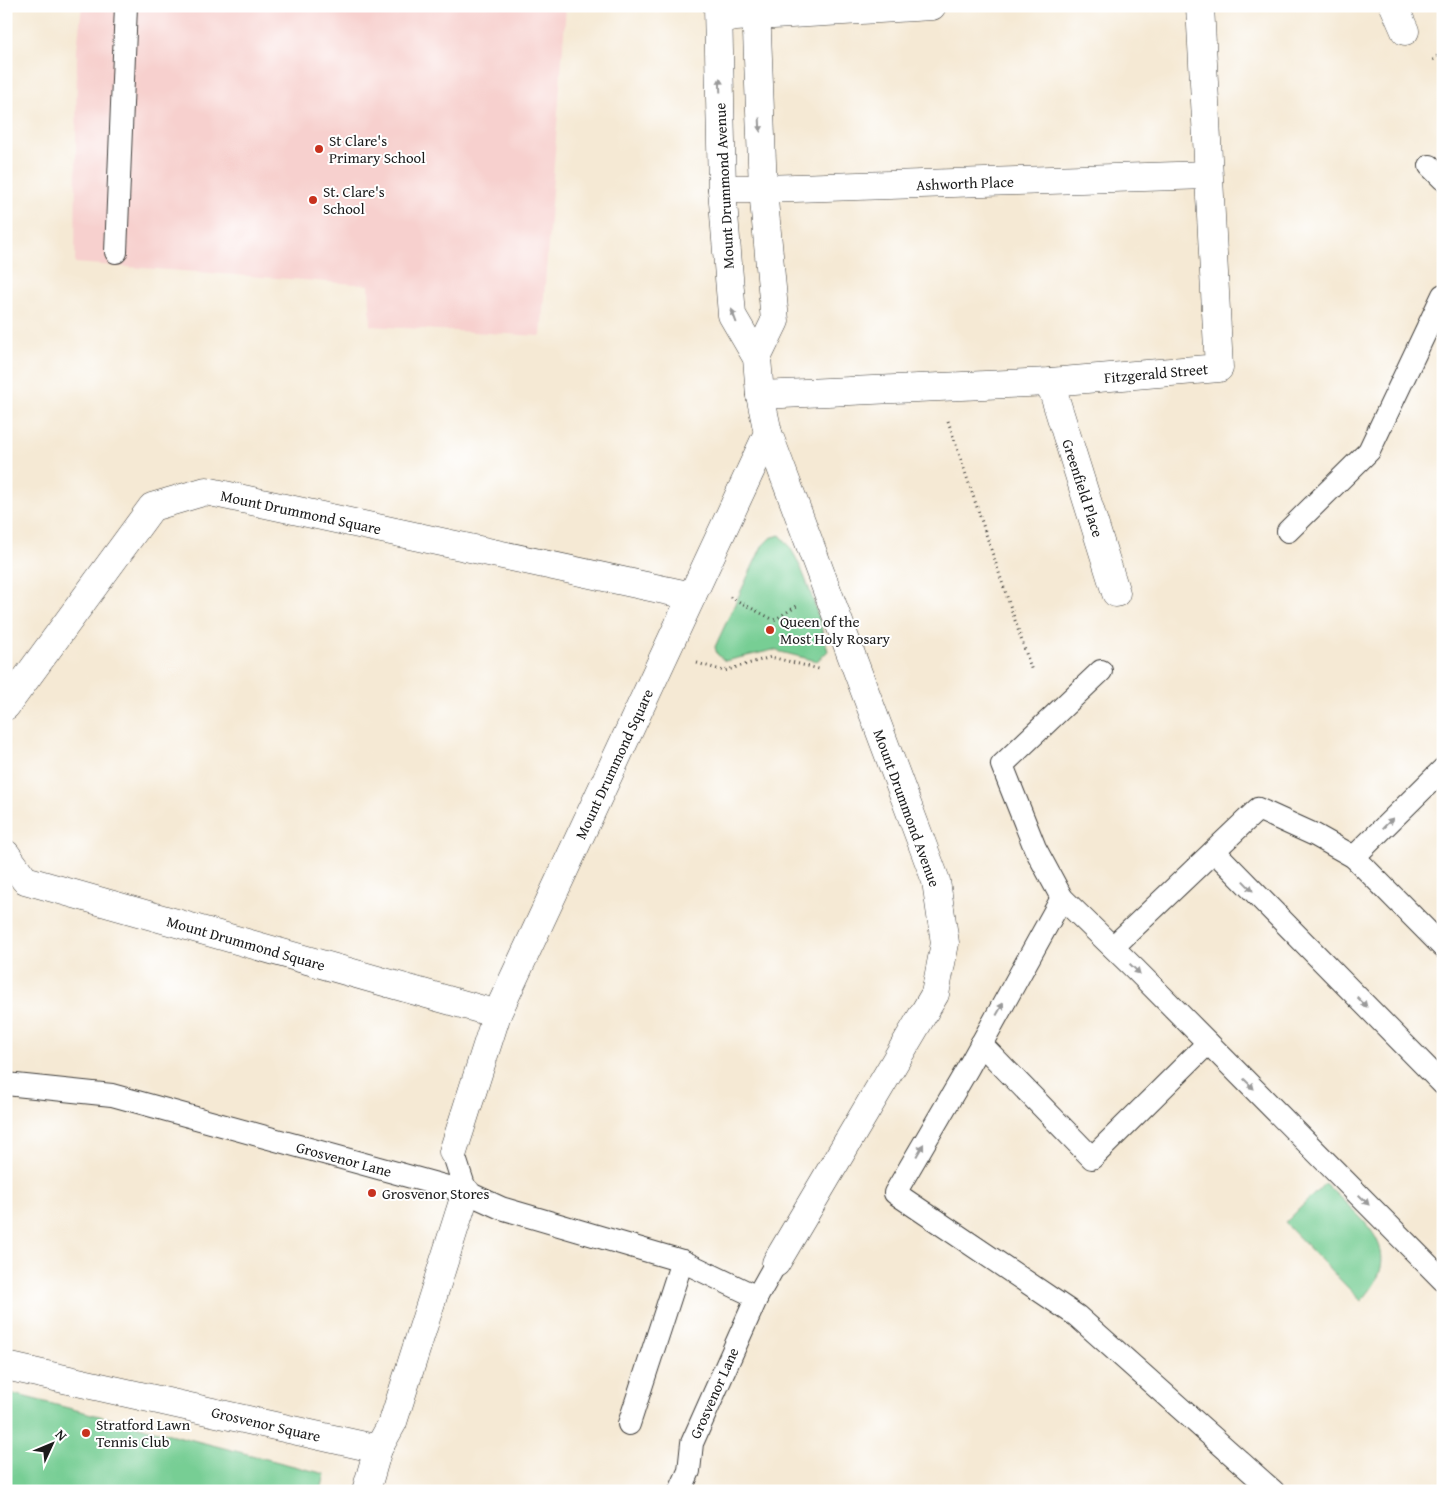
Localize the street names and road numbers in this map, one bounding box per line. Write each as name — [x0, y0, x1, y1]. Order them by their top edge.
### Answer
street label: Mount Drummond Avenue — [709, 102, 739, 270]
street label: Ashworth Place — [916, 171, 1014, 195]
street label: Fitzgerald Street — [1103, 358, 1210, 388]
street label: Greenfield Place — [1057, 436, 1109, 540]
street label: Mount Drummond Square — [219, 485, 383, 539]
street label: Mount Drummond Square — [570, 685, 658, 843]
street label: Mount Drummond Avenue — [869, 726, 945, 890]
street label: Mount Drummond Square — [164, 910, 328, 976]
street label: Grosvenor Lane — [294, 1136, 394, 1182]
street label: Grosvenor Lane — [684, 1344, 744, 1442]
street label: Grosvenor Square — [209, 1401, 323, 1447]

